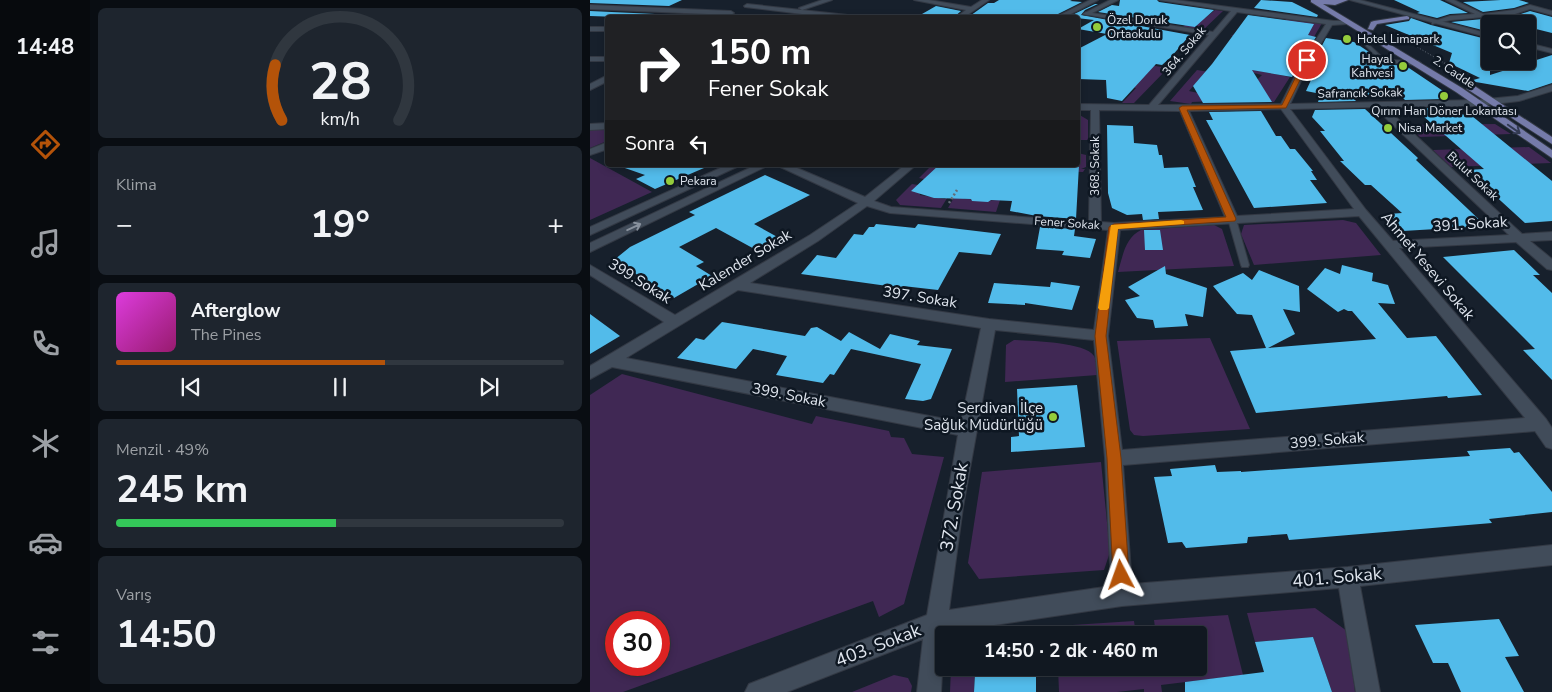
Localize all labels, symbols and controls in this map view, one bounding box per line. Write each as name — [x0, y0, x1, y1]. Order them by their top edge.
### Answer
place label: Özel Doruk Ortaokulu — [1107, 12, 1168, 42]
map controls — [1481, 15, 1536, 70]
button: search — [1481, 15, 1536, 70]
marker: Özel Doruk Ortaokulu — [1091, 21, 1103, 33]
street label: 364. Sokak — [1159, 22, 1210, 79]
text: 150 m — [708, 29, 811, 76]
place label: Hotel Limapark — [1357, 31, 1440, 47]
text: 14:48 — [16, 32, 74, 62]
marker: Hotel Limapark — [1341, 33, 1353, 45]
icon: right — [625, 35, 690, 100]
pin — [1286, 39, 1328, 81]
text: 28 — [309, 46, 371, 117]
icon: arrive — [1293, 46, 1321, 74]
place label: Hayal Kahvesi — [1351, 51, 1393, 81]
street label: 2. Cadde — [1430, 52, 1478, 92]
marker: Hayal Kahvesi — [1397, 60, 1409, 72]
text: Fener Sokak — [708, 74, 828, 104]
street label: Safrancık Sokak — [1317, 84, 1404, 102]
marker: Qırım Han Döner Lokantası — [1438, 90, 1450, 102]
place label: Qırım Han Döner Lokantası — [1371, 103, 1517, 119]
text: km/h — [320, 107, 360, 131]
place label: Nisa Market — [1398, 120, 1463, 136]
marker: Nisa Market — [1382, 122, 1394, 134]
one-way arrow — [1507, 124, 1521, 134]
icon: directions — [28, 127, 63, 162]
icon: left — [685, 130, 713, 158]
text: Sonra — [625, 131, 675, 157]
street label: 368. Sokak — [1087, 135, 1103, 196]
street label: Bulut Sokak — [1444, 148, 1503, 205]
place label: Pekara — [680, 173, 717, 189]
text: Klima — [116, 174, 157, 196]
marker: Pekara — [664, 175, 676, 187]
text: 19° — [310, 199, 370, 250]
text: − — [116, 206, 133, 244]
text: + — [547, 206, 564, 244]
street label: Ahmet Yesevi Sokak — [1377, 208, 1480, 325]
street label: 391. Sokak — [1432, 211, 1508, 237]
street label: Fener Sokak — [1034, 213, 1101, 233]
one-way arrow — [626, 222, 641, 231]
street label: Kalender Sokak — [695, 224, 795, 296]
icon: music — [28, 226, 63, 261]
street label: 399.Sokak — [605, 254, 676, 309]
street label: 397. Sokak — [882, 281, 959, 313]
text: Afterglow — [191, 298, 281, 324]
text: The Pines — [191, 324, 261, 346]
icon: phone — [28, 326, 63, 361]
icon: previous — [177, 373, 205, 401]
icon: pause — [326, 373, 354, 401]
icon: next — [475, 373, 503, 401]
street label: 399. Sokak — [750, 378, 828, 412]
place label: Serdivan İlçe Sağlık Müdürlüğü — [924, 398, 1043, 435]
marker: Serdivan İlçe Sağlık Müdürlüğü — [1047, 411, 1059, 423]
icon: climate — [28, 426, 63, 461]
street label: 399. Sokak — [1289, 427, 1366, 453]
text: Menzil · 49% — [116, 439, 209, 461]
street label: 372. Sokak — [934, 460, 974, 553]
text: 245 km — [116, 464, 248, 515]
icon: car — [28, 525, 63, 560]
position arrow — [1094, 548, 1146, 600]
street label: 401. Sokak — [1291, 561, 1384, 593]
text: Varış — [116, 584, 152, 606]
text: 14:50 — [116, 609, 217, 660]
speed limit sign: 30 — [605, 611, 670, 676]
street label: 403. Sokak — [832, 617, 925, 672]
icon: filters — [28, 625, 63, 660]
text: 14:50 · 2 dk · 460 m — [984, 638, 1158, 664]

